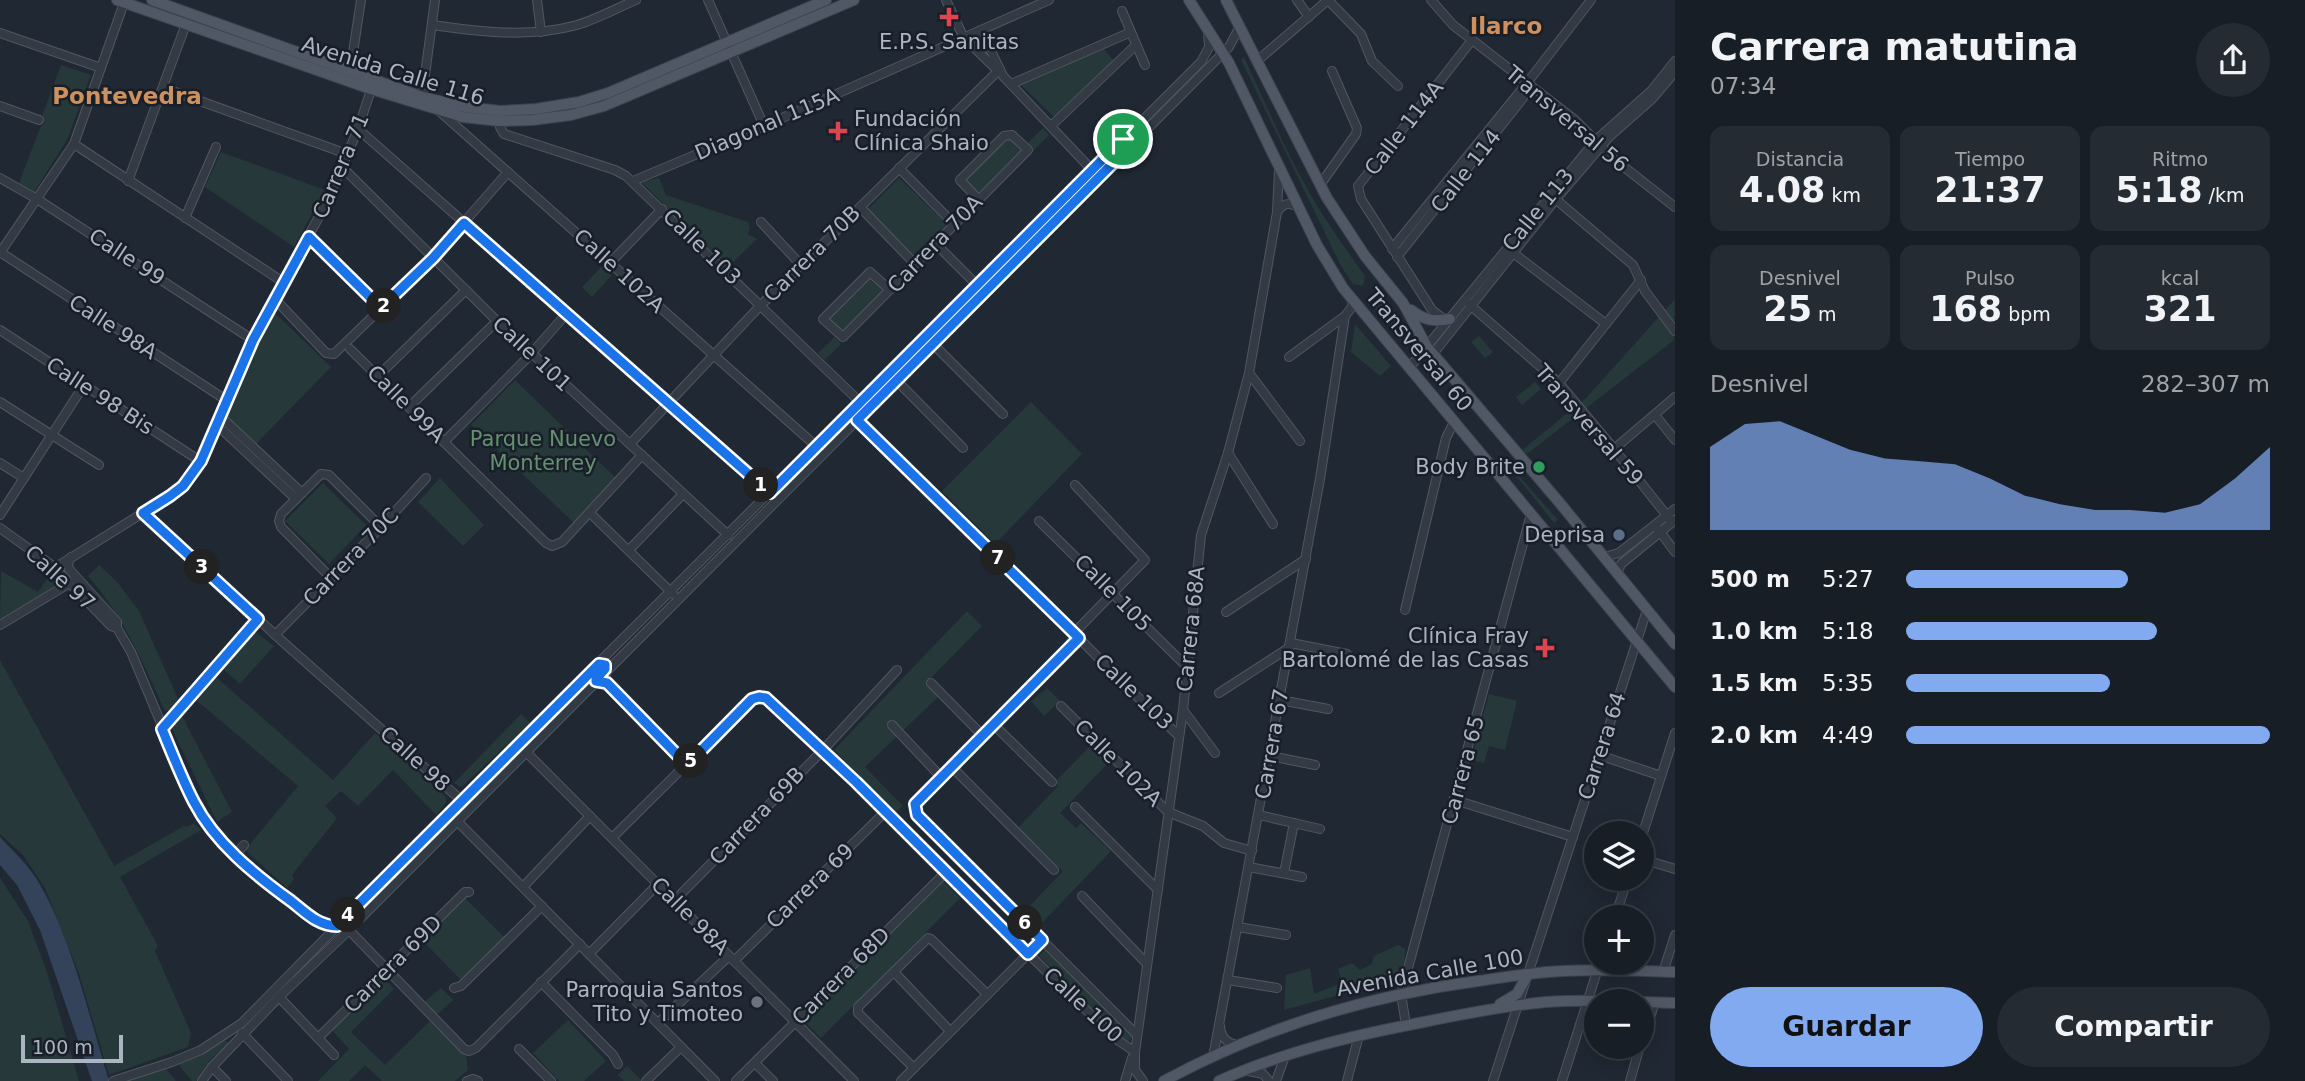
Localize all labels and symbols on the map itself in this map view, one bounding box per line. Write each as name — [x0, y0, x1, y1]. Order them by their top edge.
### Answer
marker: E.P.S. Sanitas — [939, 7, 959, 27]
district label: Ilarco — [1470, 13, 1542, 39]
place label: E.P.S. Sanitas — [879, 30, 1019, 54]
street label: Avenida Calle 116 — [299, 32, 487, 110]
street label: Transversal 56 — [1500, 60, 1633, 177]
street label: Calle 114A — [1360, 75, 1449, 180]
district label: Pontevedra — [52, 83, 202, 109]
street label: Diagonal 115A — [691, 83, 843, 165]
place label: Fundación Clínica Shaio — [854, 107, 989, 155]
pin — [1093, 109, 1153, 169]
street label: Carrera 71 — [308, 110, 374, 222]
marker: Fundación Clínica Shaio — [828, 121, 848, 141]
street label: Calle 114 — [1426, 125, 1506, 217]
street label: Calle 113 — [1498, 164, 1578, 256]
street label: Carrera 70A — [883, 190, 988, 298]
street label: Carrera 70B — [759, 201, 865, 307]
street label: Calle 103 — [658, 204, 746, 290]
street label: Calle 99 — [85, 224, 169, 290]
street label: Calle 102A — [569, 224, 670, 318]
street label: Transversal 60 — [1360, 283, 1477, 416]
pin: 2 — [366, 288, 402, 324]
street label: Calle 98A — [65, 290, 162, 365]
street label: Calle 101 — [488, 312, 576, 396]
street label: Calle 98 Bis — [42, 352, 158, 440]
street label: Transversal 59 — [1529, 359, 1648, 490]
street label: Calle 99A — [362, 360, 450, 448]
park label: Parque Nuevo Monterrey — [470, 427, 616, 475]
place label: Body Brite — [1415, 455, 1525, 479]
marker: Body Brite — [1531, 459, 1547, 475]
pin: 1 — [744, 468, 778, 503]
street label: Carrera 70C — [298, 503, 404, 611]
place label: Deprisa — [1524, 523, 1605, 547]
marker: Deprisa — [1611, 527, 1627, 543]
street label: Calle 97 — [20, 540, 100, 616]
pin: 7 — [981, 540, 1016, 576]
pin: 3 — [184, 550, 220, 584]
street label: Calle 105 — [1070, 550, 1156, 636]
street label: Carrera 68A — [1172, 564, 1210, 693]
place label: Clínica Fray Bartolomé de las Casas — [1282, 624, 1529, 672]
marker: Clínica Fray Bartolomé de las Casas — [1535, 638, 1555, 658]
street label: Calle 103 — [1090, 649, 1178, 735]
street label: Carrera 67 — [1250, 687, 1294, 801]
street label: Carrera 64 — [1573, 689, 1631, 803]
street label: Carrera 65 — [1437, 713, 1489, 827]
street label: Calle 102A — [1069, 714, 1167, 812]
street label: Calle 98 — [375, 721, 455, 797]
pin: 5 — [674, 744, 708, 778]
street label: Carrera 69B — [705, 762, 809, 870]
street label: Carrera 69 — [761, 839, 859, 933]
street label: Calle 98A — [646, 872, 734, 960]
pin: 4 — [330, 898, 366, 932]
pin: 6 — [1007, 906, 1042, 940]
street label: Carrera 69D — [339, 910, 447, 1018]
street label: Carrera 68D — [787, 922, 895, 1030]
street label: Avenida Calle 100 — [1335, 945, 1525, 1001]
street label: Calle 100 — [1039, 963, 1127, 1047]
place label: Parroquia Santos Tito y Timoteo — [566, 978, 743, 1026]
marker: Parroquia Santos Tito y Timoteo — [749, 994, 765, 1010]
scale bar — [21, 1032, 122, 1064]

